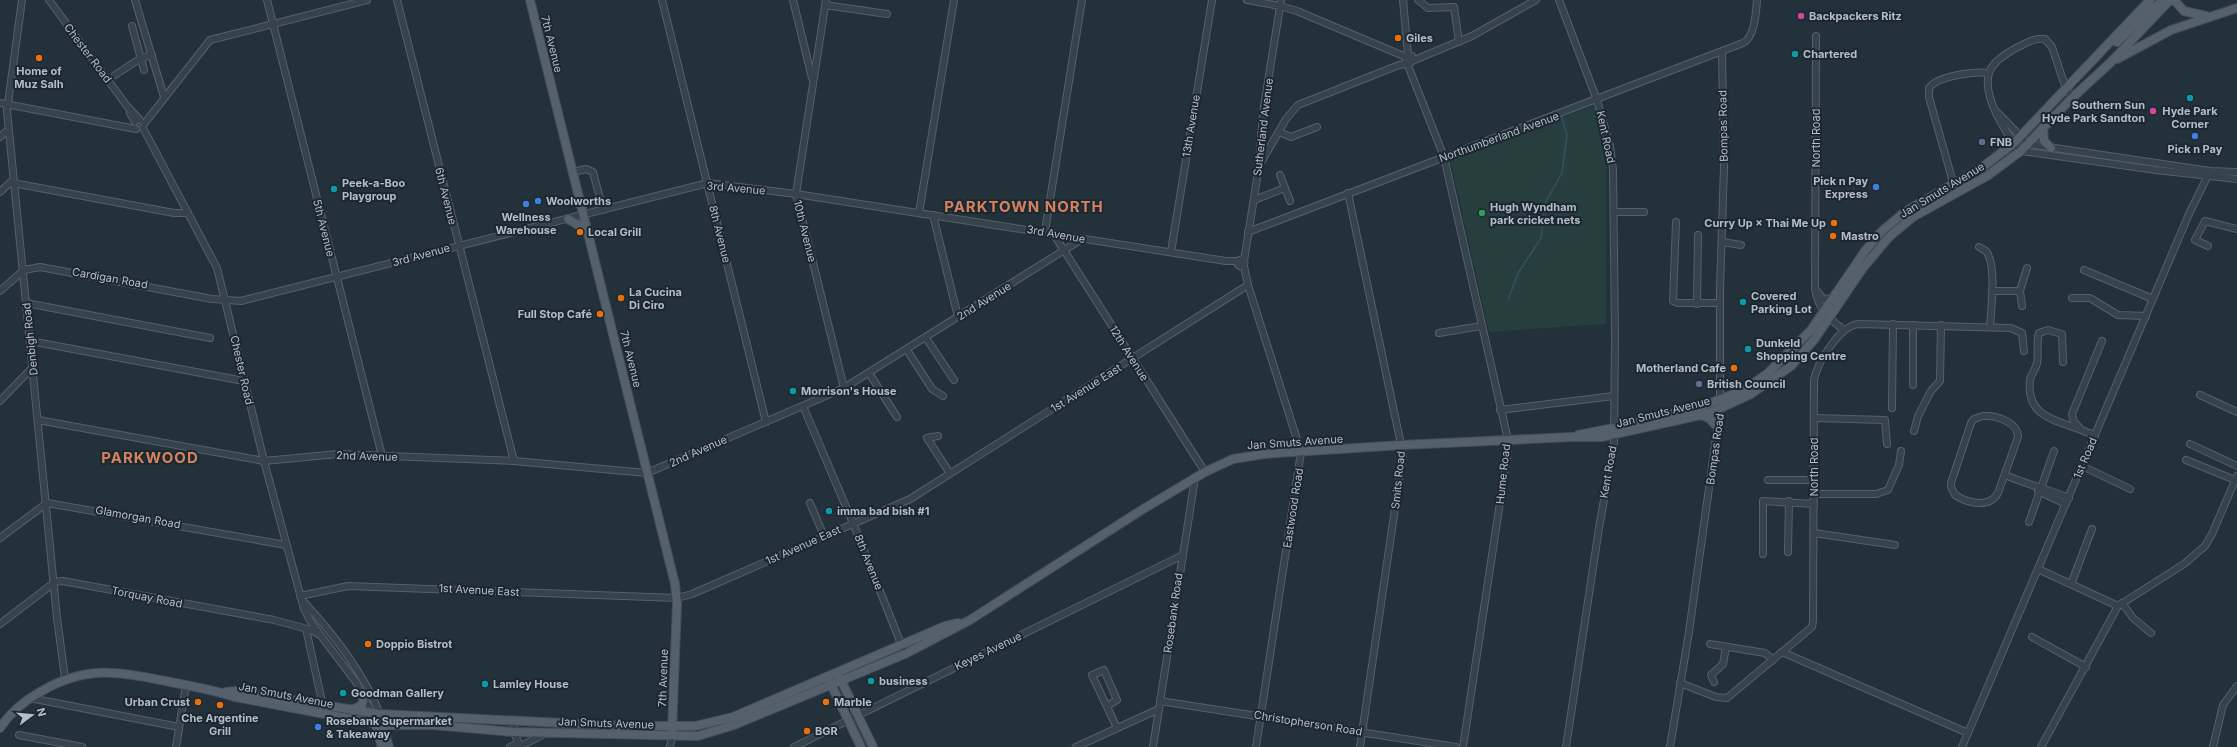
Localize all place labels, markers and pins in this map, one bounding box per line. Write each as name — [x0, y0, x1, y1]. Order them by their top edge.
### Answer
place label: Backpackers Ritz — [1809, 9, 1902, 23]
marker: Backpackers Ritz — [1796, 11, 1806, 21]
place label: Giles — [1406, 31, 1433, 45]
marker: Giles — [1393, 33, 1403, 43]
place label: Chartered — [1803, 47, 1857, 61]
marker: Chartered — [1790, 49, 1800, 59]
marker: Home of Muz Salh — [34, 53, 44, 63]
place label: Home of Muz Salh — [14, 64, 64, 91]
marker: Hyde Park Corner — [2185, 93, 2195, 103]
place label: Southern Sun Hyde Park Sandton — [2042, 98, 2145, 125]
place label: Hyde Park Corner — [2162, 104, 2218, 131]
marker: Southern Sun Hyde Park Sandton — [2148, 106, 2158, 116]
marker: Pick n Pay — [2190, 131, 2200, 141]
place label: FNB — [1990, 135, 2012, 149]
marker: FNB — [1977, 137, 1987, 147]
place label: Pick n Pay — [2168, 142, 2223, 156]
place label: Pick n Pay Express — [1813, 174, 1868, 201]
place label: Peek-a-Boo Playgroup — [342, 176, 406, 203]
marker: Pick n Pay Express — [1871, 182, 1881, 192]
marker: Peek-a-Boo Playgroup — [329, 184, 339, 194]
place label: Woolworths — [546, 194, 611, 208]
marker: Woolworths — [533, 196, 543, 206]
marker: Wellness Warehouse — [521, 199, 531, 209]
place label: Hugh Wyndham park cricket nets — [1490, 200, 1580, 227]
marker: Hugh Wyndham park cricket nets — [1477, 208, 1487, 218]
place label: Wellness Warehouse — [495, 210, 557, 237]
place label: Curry Up × Thai Me Up — [1704, 216, 1826, 230]
marker: Curry Up × Thai Me Up — [1829, 218, 1839, 228]
place label: Local Grill — [588, 225, 641, 239]
marker: Local Grill — [575, 227, 585, 237]
place label: Mastro — [1841, 229, 1879, 243]
marker: Mastro — [1828, 231, 1838, 241]
place label: La Cucina Di Ciro — [629, 285, 682, 312]
place label: Covered Parking Lot — [1751, 289, 1812, 316]
marker: La Cucina Di Ciro — [616, 293, 626, 303]
marker: Covered Parking Lot — [1738, 297, 1748, 307]
place label: Full Stop Café — [518, 307, 592, 321]
marker: Full Stop Café — [595, 309, 605, 319]
place label: Dunkeld Shopping Centre — [1756, 336, 1847, 363]
marker: Dunkeld Shopping Centre — [1743, 344, 1753, 354]
place label: Motherland Cafe — [1636, 361, 1726, 375]
marker: Motherland Cafe — [1729, 363, 1739, 373]
place label: British Council — [1707, 377, 1785, 391]
marker: British Council — [1694, 379, 1704, 389]
place label: Morrison's House — [801, 384, 897, 398]
marker: Morrison's House — [788, 386, 798, 396]
place label: imma bad bish #1 — [837, 504, 930, 518]
marker: imma bad bish #1 — [824, 506, 834, 516]
place label: Doppio Bistrot — [376, 637, 452, 651]
marker: Doppio Bistrot — [363, 639, 373, 649]
place label: business — [879, 674, 928, 688]
marker: business — [866, 676, 876, 686]
place label: Lamley House — [493, 677, 569, 691]
marker: Lamley House — [480, 679, 490, 689]
place label: Goodman Gallery — [351, 686, 444, 700]
marker: Goodman Gallery — [338, 688, 348, 698]
place label: Urban Crust — [125, 695, 190, 709]
place label: Marble — [834, 695, 872, 709]
marker: Urban Crust — [193, 697, 203, 707]
marker: Marble — [821, 697, 831, 707]
marker: Che Argentine Grill — [215, 700, 225, 710]
place label: Che Argentine Grill — [181, 711, 259, 738]
place label: Rosebank Supermarket & Takeaway — [326, 714, 452, 741]
marker: Rosebank Supermarket & Takeaway — [313, 722, 323, 732]
place label: BGR — [815, 724, 838, 738]
marker: BGR — [802, 726, 812, 736]

